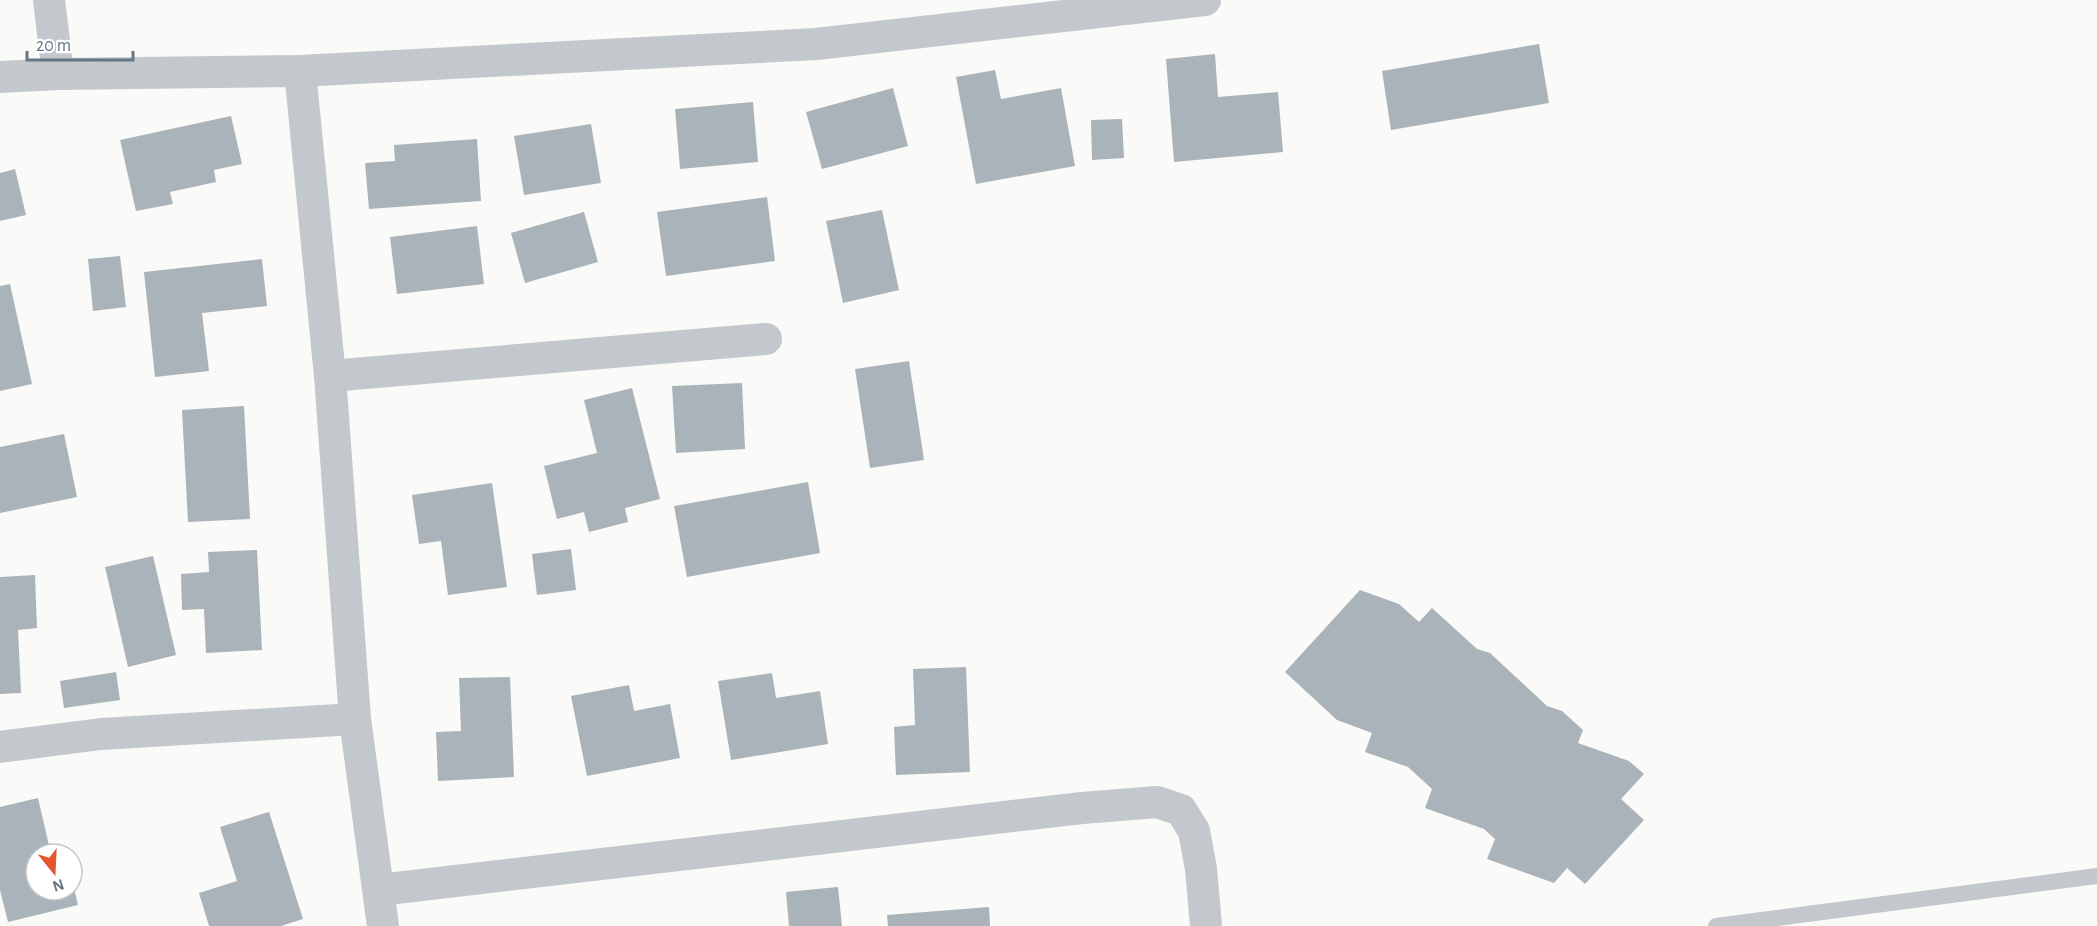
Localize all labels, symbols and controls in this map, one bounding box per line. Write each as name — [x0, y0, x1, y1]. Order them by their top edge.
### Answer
scale bar — [27, 24, 134, 62]
text: 20 m — [36, 37, 71, 55]
north arrow — [24, 842, 84, 902]
text: N — [51, 876, 66, 895]

